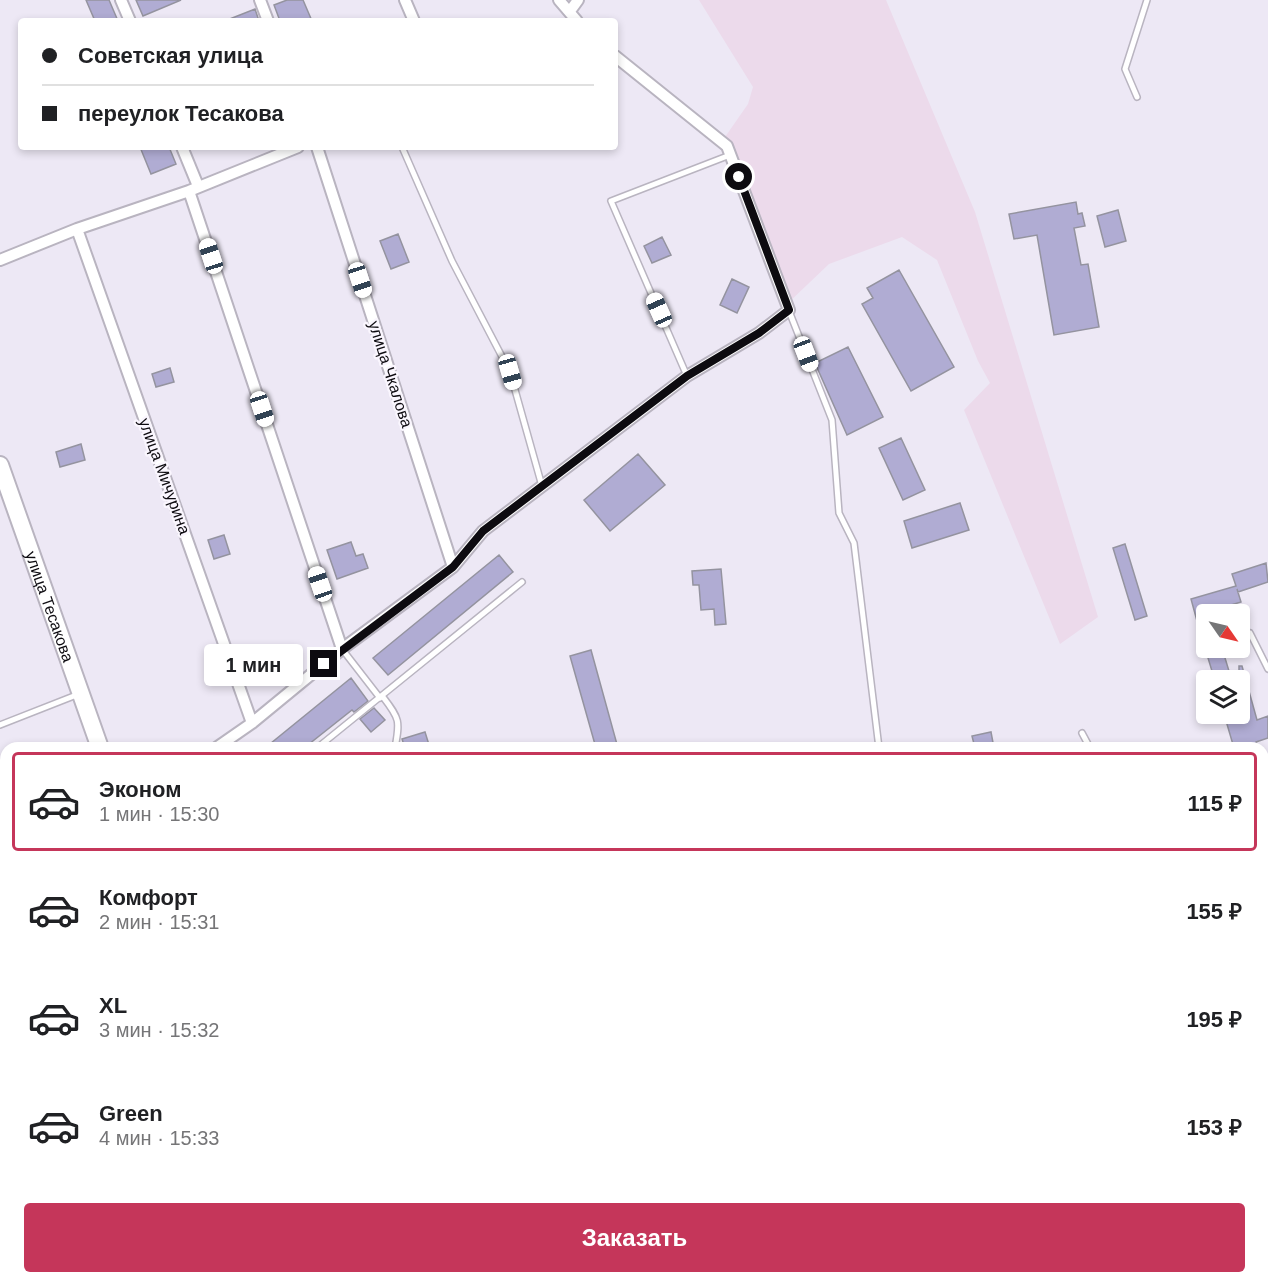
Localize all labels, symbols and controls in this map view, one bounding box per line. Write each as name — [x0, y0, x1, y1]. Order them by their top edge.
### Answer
text: Советская улица — [78, 43, 263, 68]
text: переулок Тесакова — [78, 101, 284, 126]
route start — [725, 163, 752, 190]
car — [197, 236, 225, 276]
car — [346, 260, 374, 300]
car — [643, 290, 675, 330]
street label: улица Чкалова — [365, 319, 416, 430]
car — [791, 334, 821, 374]
car — [496, 352, 524, 392]
car — [248, 389, 276, 429]
street label: улица Мичурина — [136, 416, 193, 537]
street label: улица Тесакова — [22, 549, 77, 664]
car — [306, 564, 334, 604]
north arrow — [1196, 604, 1250, 658]
map controls — [1196, 604, 1250, 724]
callout: 1 мин — [204, 643, 303, 685]
route end — [310, 650, 337, 677]
text: 1 мин — [226, 654, 281, 676]
button: layers — [1196, 670, 1250, 724]
icon: car — [27, 775, 81, 829]
text: Эконом — [99, 777, 182, 802]
text: 115 ₽ — [1188, 791, 1242, 816]
text: 1 мин · 15:30 — [99, 803, 219, 825]
icon: car — [27, 883, 81, 937]
text: Комфорт — [99, 885, 198, 910]
text: 155 ₽ — [1186, 899, 1242, 924]
text: 2 мин · 15:31 — [99, 911, 219, 933]
icon: car — [27, 991, 81, 1045]
text: XL — [99, 993, 127, 1018]
text: 195 ₽ — [1186, 1007, 1242, 1032]
text: 3 мин · 15:32 — [99, 1019, 219, 1041]
icon: car — [27, 1099, 81, 1153]
text: Green — [99, 1101, 163, 1126]
text: 153 ₽ — [1186, 1115, 1242, 1140]
text: 4 мин · 15:33 — [99, 1127, 219, 1149]
button: Заказать — [24, 1203, 1245, 1272]

